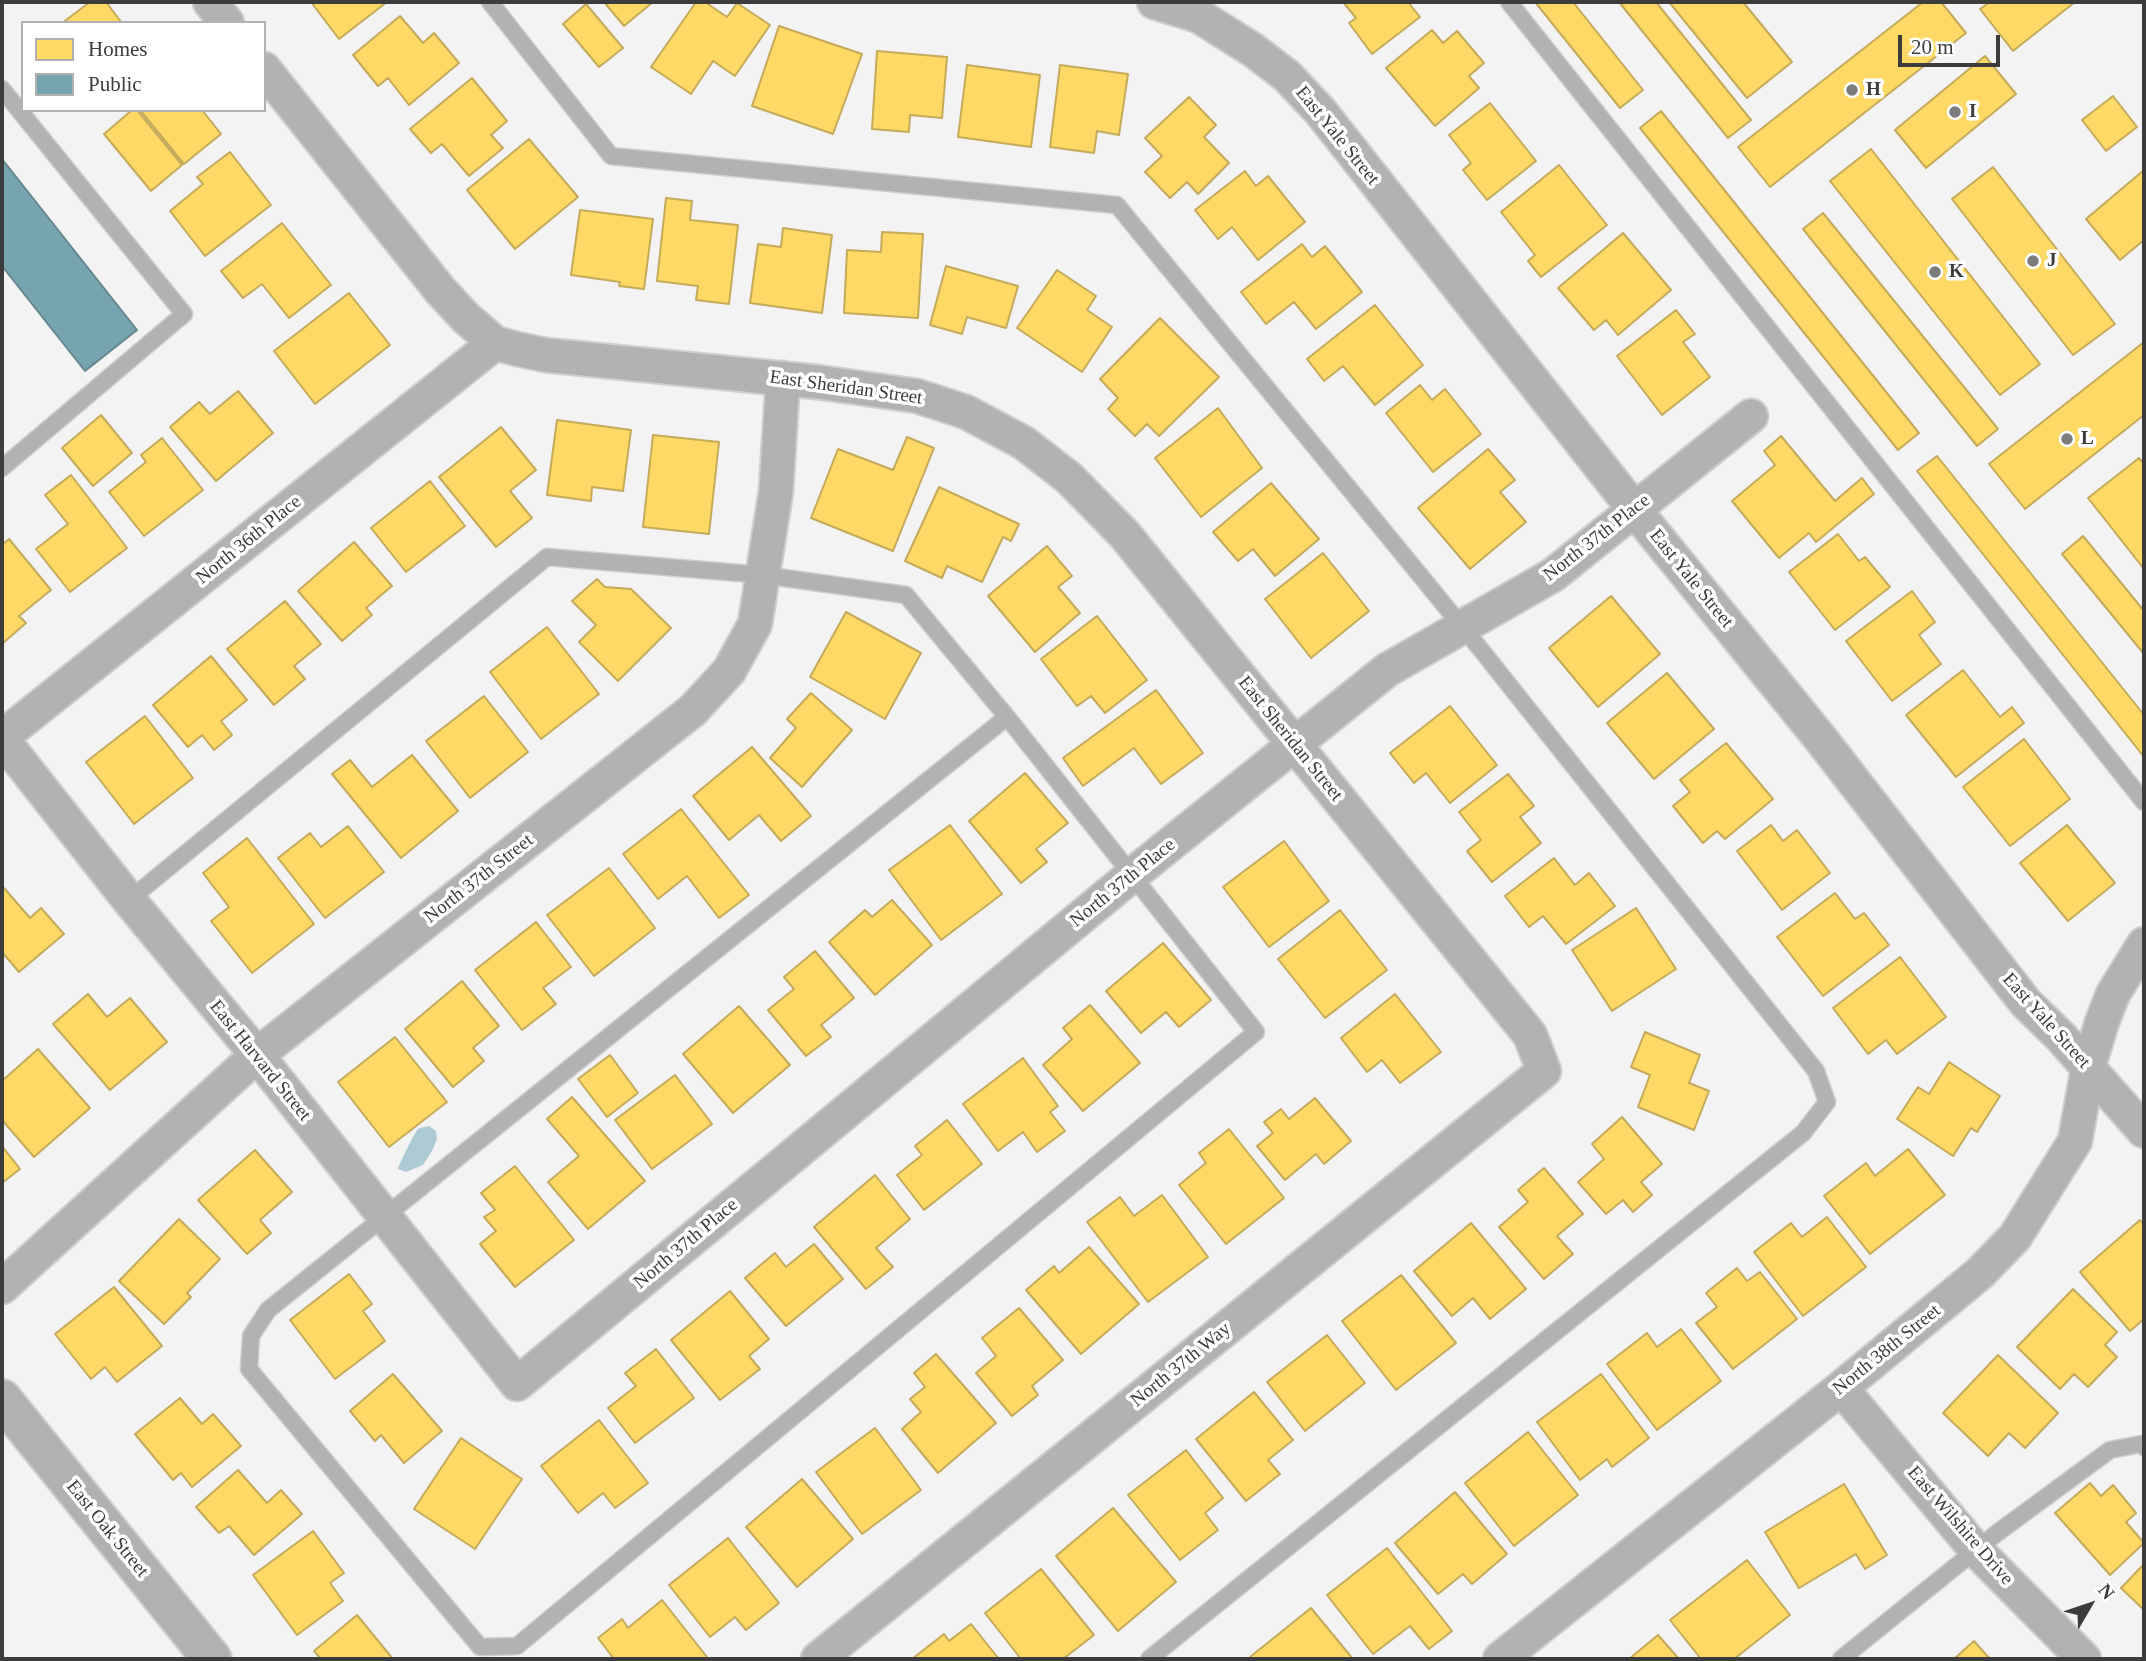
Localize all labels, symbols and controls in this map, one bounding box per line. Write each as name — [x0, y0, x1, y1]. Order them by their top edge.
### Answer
legend — [21, 21, 266, 112]
scale bar — [1901, 21, 2002, 65]
text: 20 m — [1911, 35, 1954, 59]
text: Homes — [88, 37, 148, 61]
text: Public — [88, 72, 142, 96]
place label: H — [1866, 79, 1881, 101]
street label: East Yale Street — [1290, 82, 1384, 190]
marker: H — [1844, 82, 1860, 98]
place label: I — [1969, 101, 1976, 123]
marker: I — [1947, 104, 1963, 120]
place label: J — [2047, 250, 2056, 272]
marker: J — [2025, 253, 2041, 269]
place label: K — [1949, 261, 1964, 283]
marker: K — [1927, 264, 1943, 280]
street label: East Sheridan Street — [768, 366, 924, 410]
place label: L — [2081, 428, 2094, 450]
marker: L — [2059, 431, 2075, 447]
street label: North 37th Place — [1539, 489, 1655, 587]
street label: North 36th Place — [192, 491, 306, 589]
street label: East Yale Street — [1644, 525, 1738, 633]
street label: East Sheridan Street — [1233, 672, 1347, 806]
street label: North 37th Street — [420, 829, 538, 929]
street label: North 37th Place — [1066, 834, 1180, 932]
street label: East Yale Street — [1997, 969, 2095, 1073]
street label: East Harvard Street — [204, 996, 316, 1126]
street label: North 37th Place — [629, 1194, 743, 1294]
street label: North 38th Street — [1829, 1300, 1945, 1400]
street label: North 37th Way — [1126, 1318, 1236, 1412]
street label: East Wilshire Drive — [1902, 1462, 2018, 1590]
street label: East Oak Street — [61, 1476, 153, 1582]
north arrow — [2055, 1570, 2125, 1640]
text: N — [2094, 1580, 2119, 1603]

